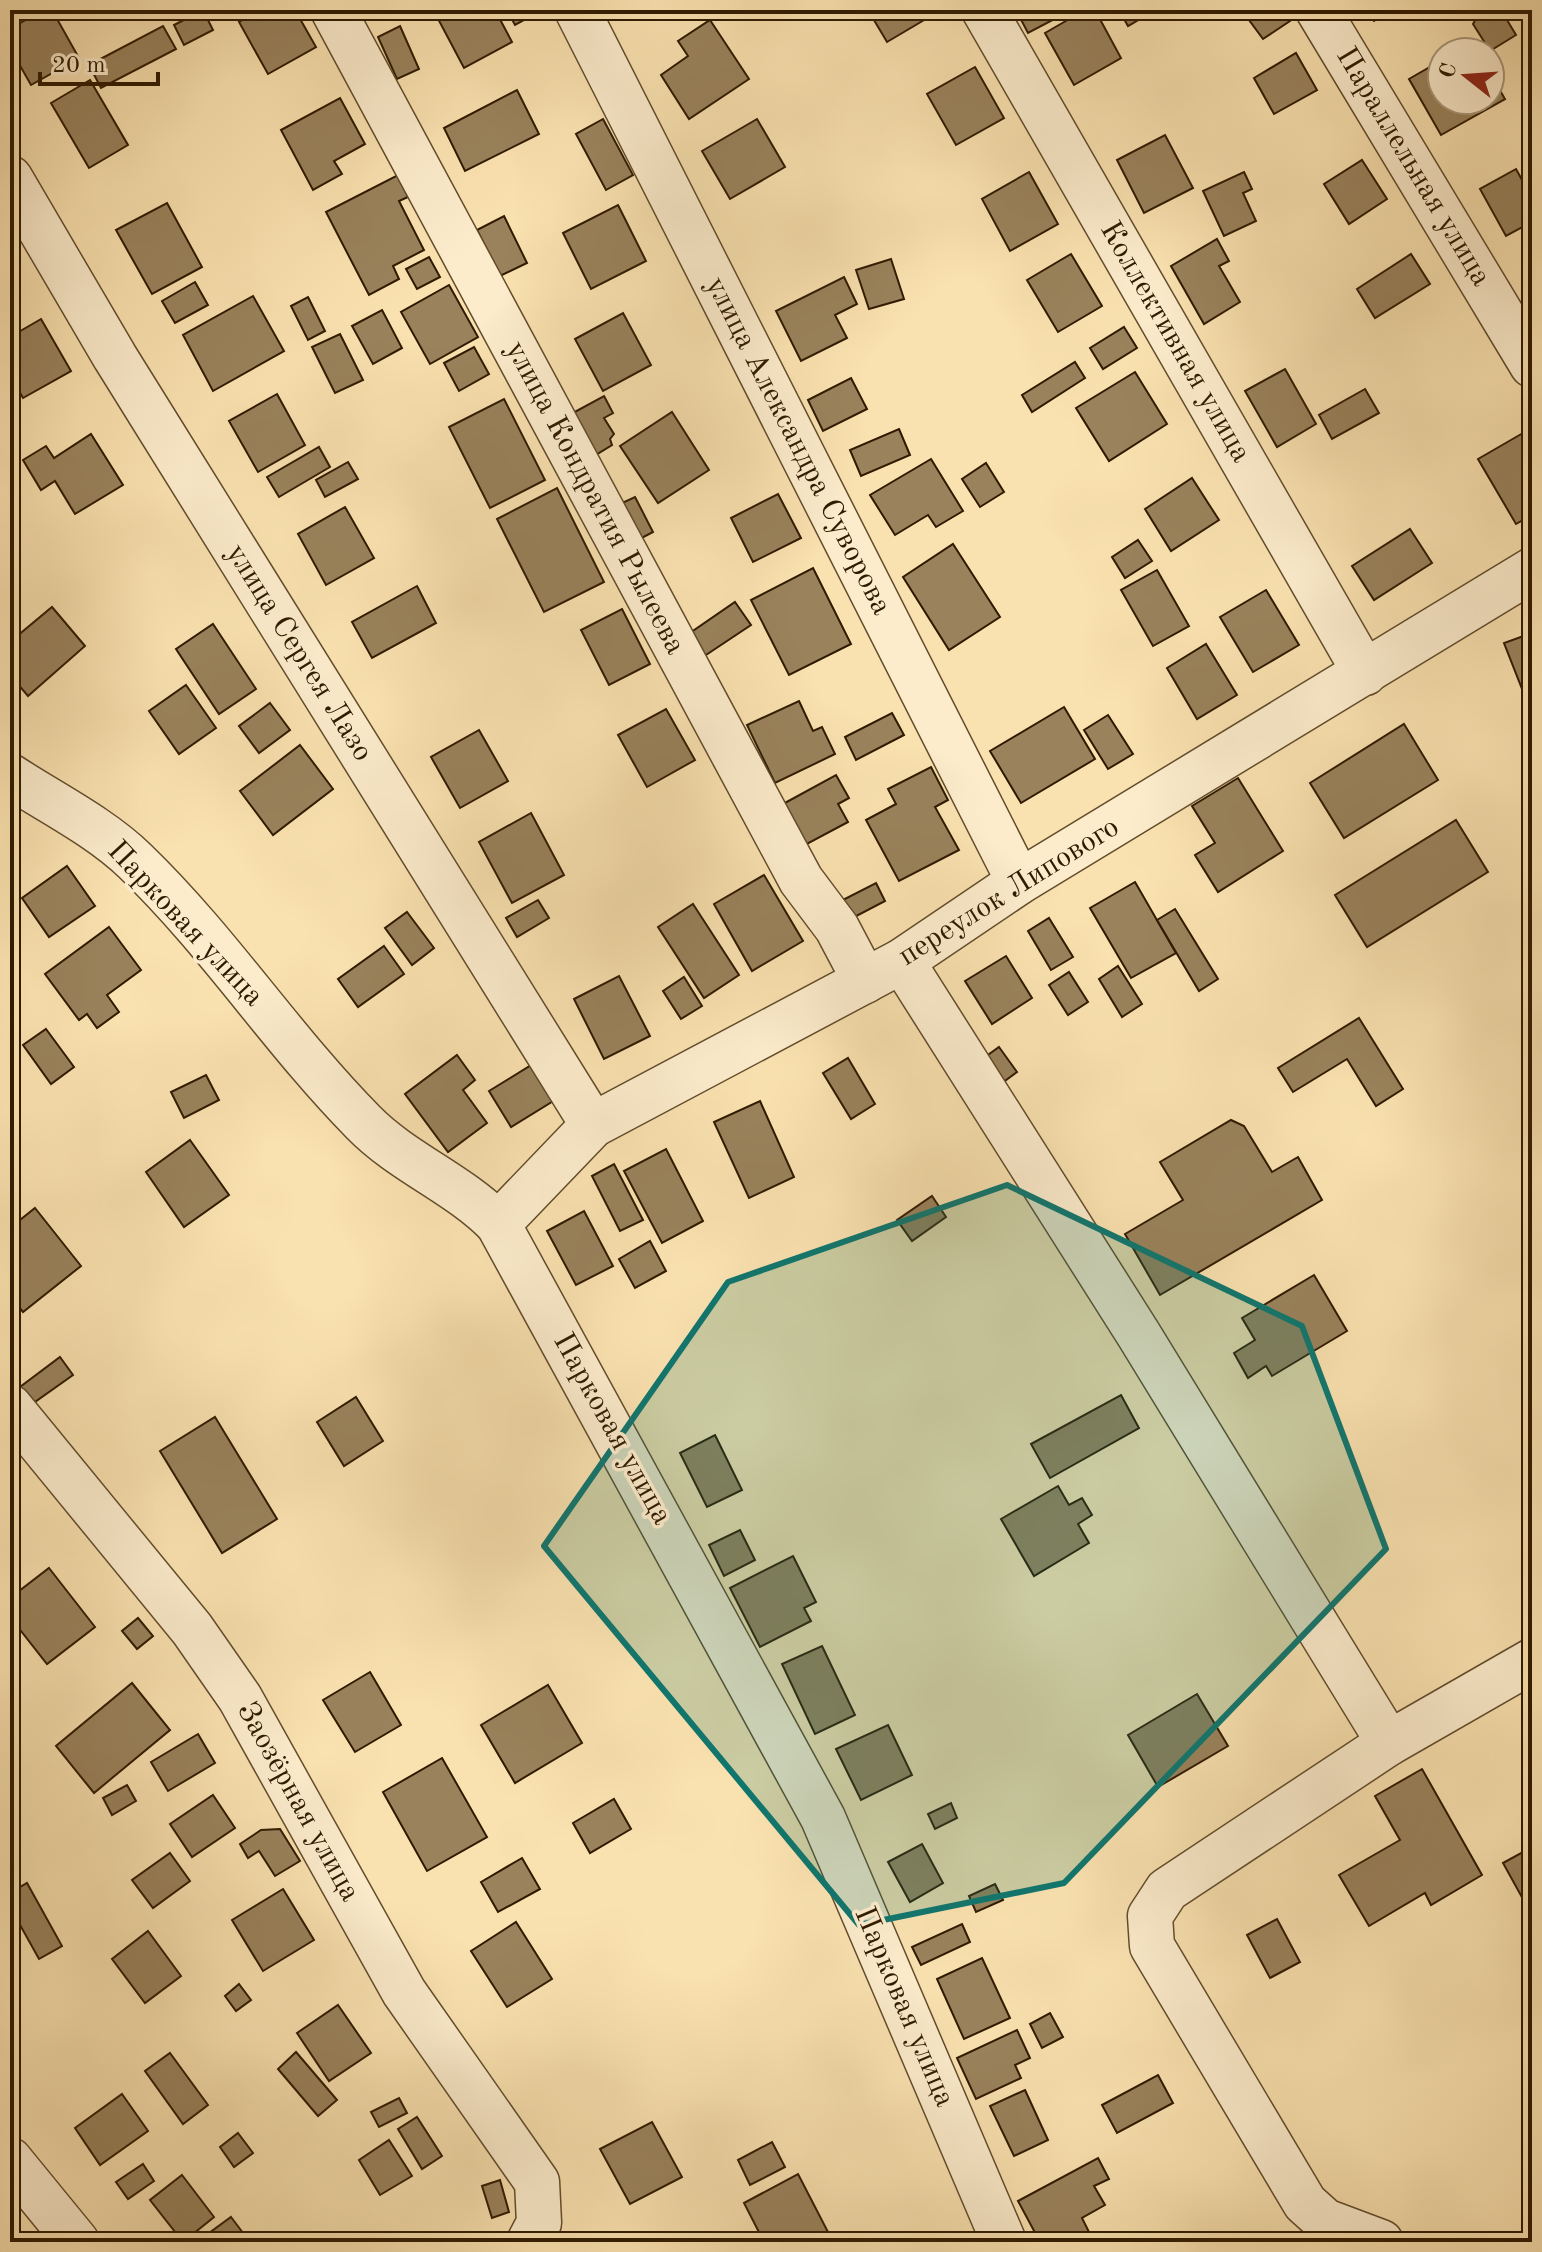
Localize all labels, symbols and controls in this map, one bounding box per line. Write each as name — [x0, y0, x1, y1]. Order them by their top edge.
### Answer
scale bar — [40, 36, 158, 86]
north arrow — [1426, 36, 1506, 116]
street label: Параллельная улица — [1330, 43, 1496, 292]
text: 20 m — [52, 54, 106, 78]
text: С — [1436, 61, 1461, 81]
street label: Коллективная улица — [1094, 216, 1256, 468]
street label: улица Александра Суворова — [700, 272, 897, 620]
street label: улица Кондратия Рылеева — [500, 337, 690, 660]
street label: улица Сергея Лазо — [220, 539, 378, 767]
street label: переулок Липового — [893, 812, 1125, 972]
street label: Парковая улица — [101, 836, 269, 1013]
street label: Парковая улица — [547, 1328, 677, 1530]
street label: Заозёрная улица — [231, 1697, 365, 1907]
street label: Парковая улица — [848, 1903, 960, 2111]

